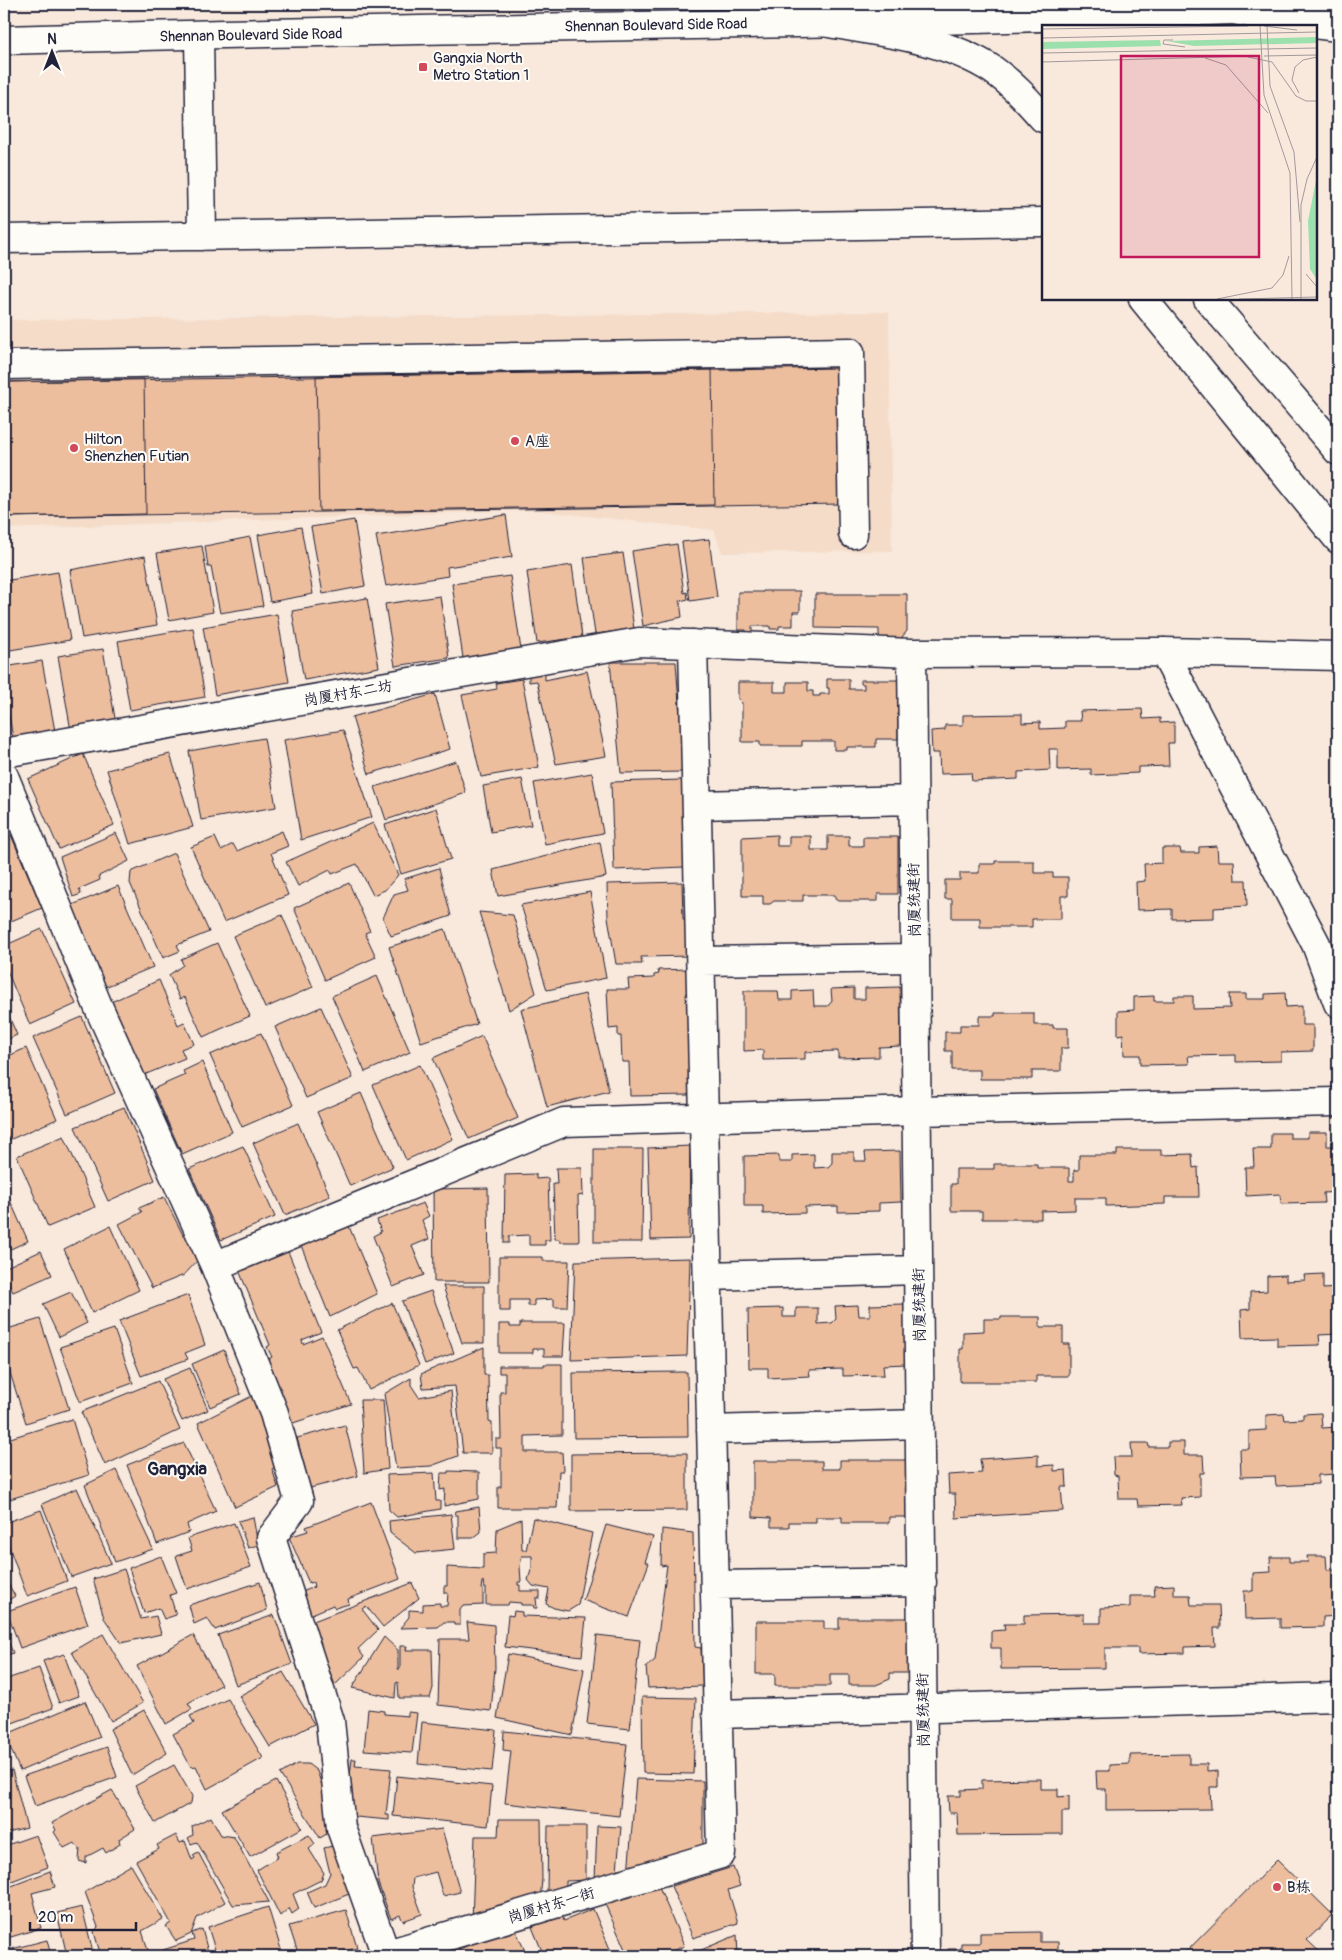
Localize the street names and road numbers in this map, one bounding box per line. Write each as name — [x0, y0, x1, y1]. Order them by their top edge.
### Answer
street label: Shennan Boulevard Side Road — [564, 14, 748, 37]
street label: Shennan Boulevard Side Road — [159, 24, 343, 47]
street label: 岗厦村东二坊 — [302, 676, 394, 711]
street label: 岗厦统建街 — [904, 862, 925, 938]
street label: 岗厦统建街 — [909, 1267, 930, 1343]
street label: 岗厦统建街 — [913, 1672, 934, 1748]
street label: 岗厦村东一街 — [505, 1883, 597, 1928]

